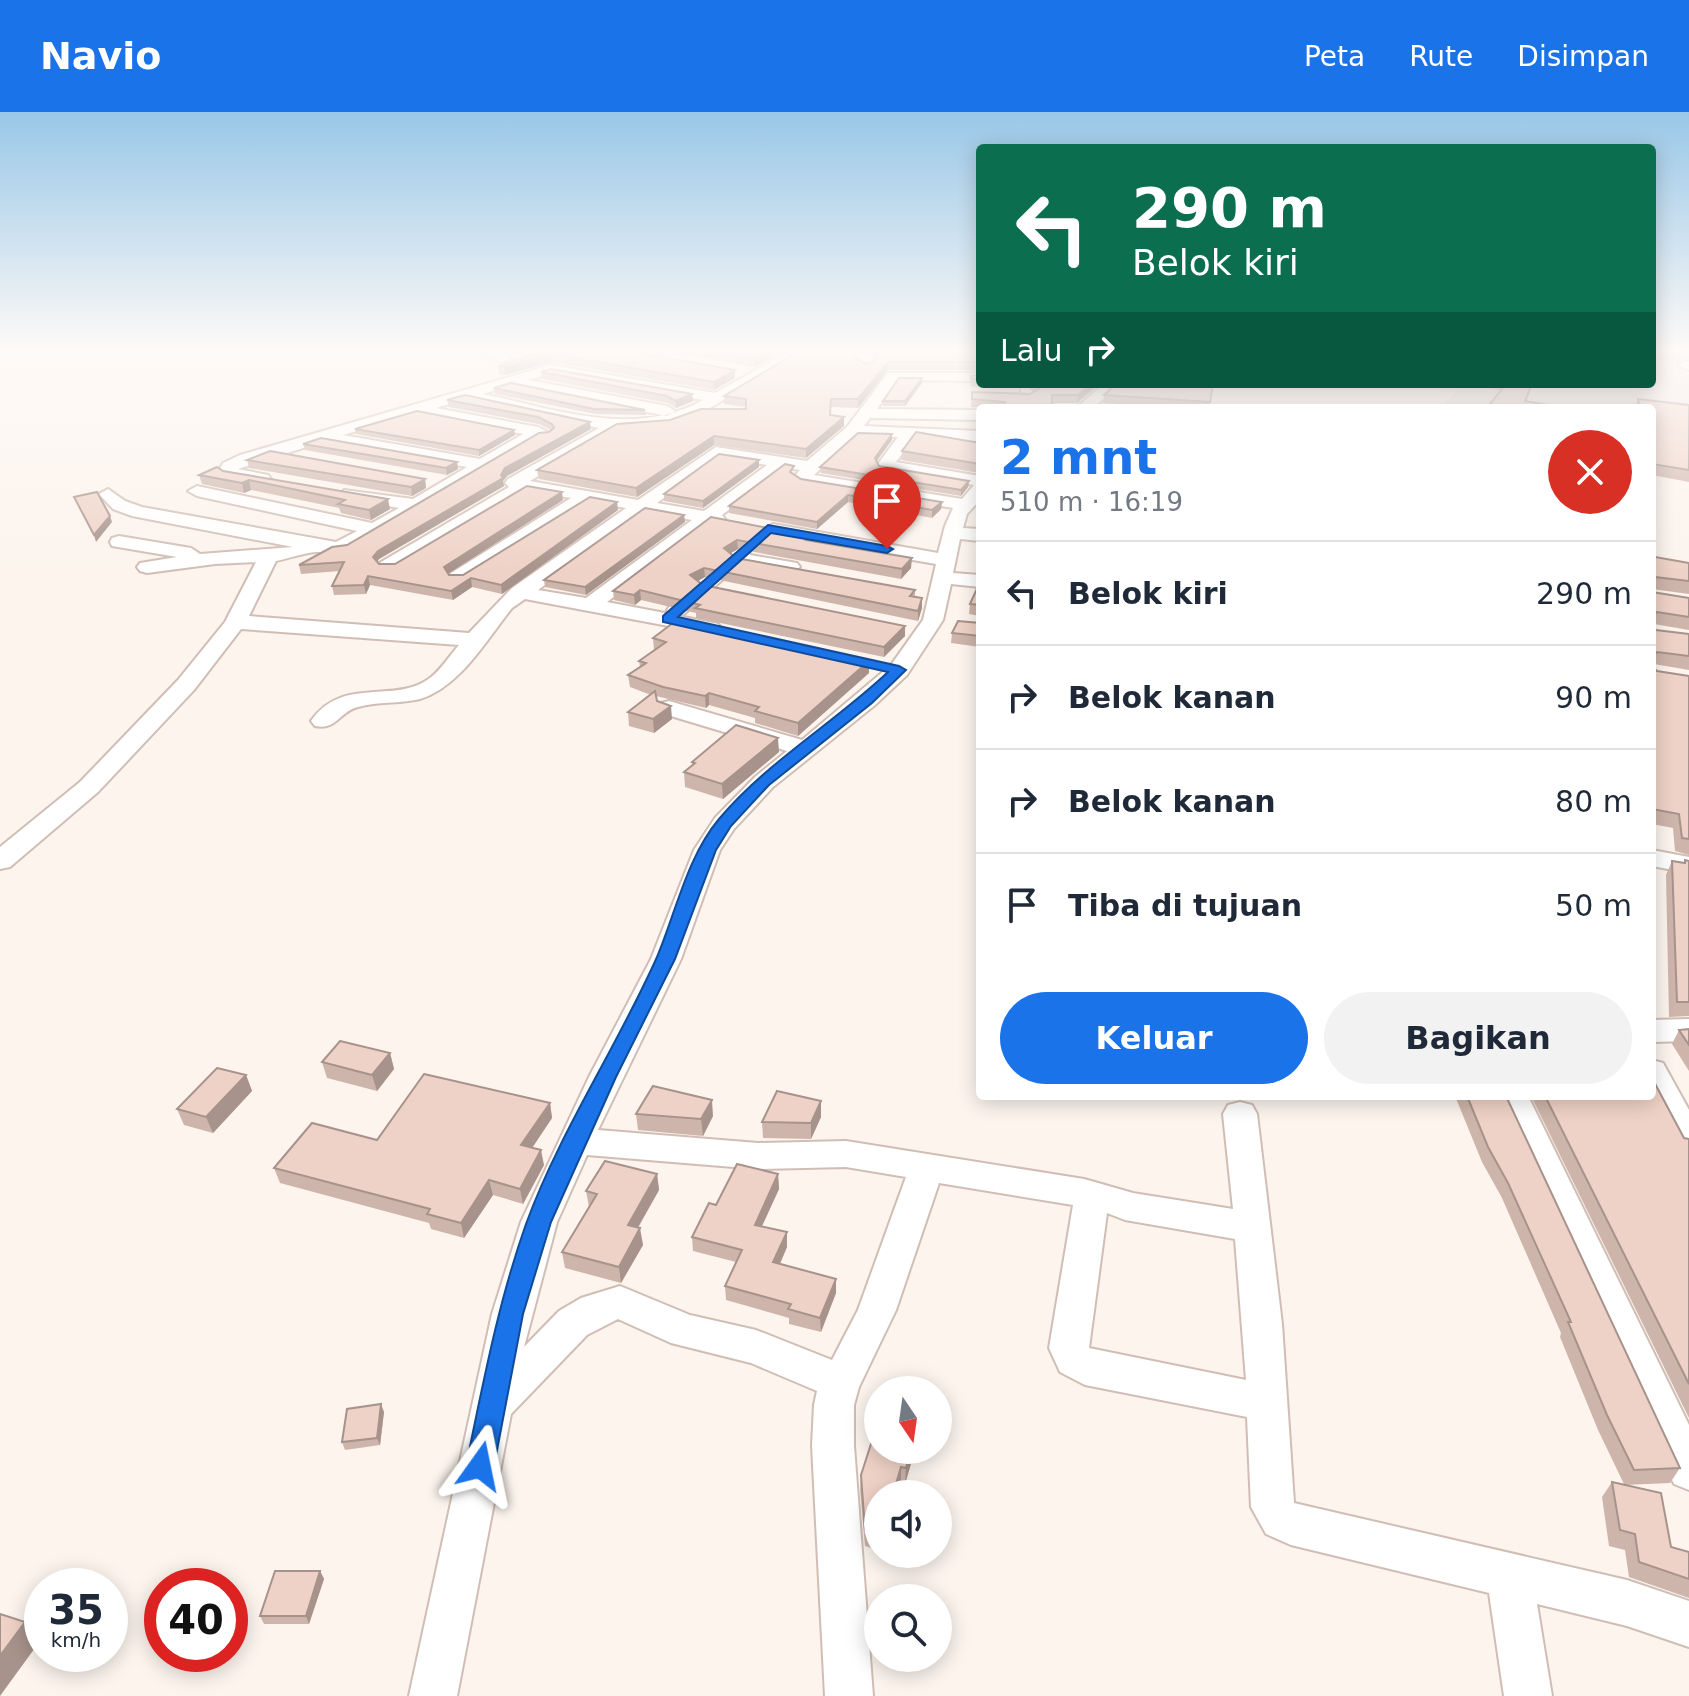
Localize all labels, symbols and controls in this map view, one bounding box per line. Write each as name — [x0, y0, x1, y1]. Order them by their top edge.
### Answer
text: Navio — [40, 34, 161, 78]
text: Peta — [1304, 40, 1365, 73]
text: Rute — [1409, 40, 1473, 73]
text: Disimpan — [1517, 40, 1649, 73]
text: 290 m — [1132, 175, 1327, 240]
icon: left — [1000, 176, 1104, 280]
text: Belok kiri — [1132, 242, 1299, 283]
icon: right — [1078, 328, 1122, 372]
text: Lalu — [1000, 333, 1062, 368]
text: 2 mnt — [1000, 429, 1157, 485]
button: close — [1548, 430, 1632, 514]
pin — [853, 467, 921, 549]
icon: arrive — [865, 479, 909, 523]
text: 510 m · 16:19 — [1000, 487, 1183, 517]
icon: left — [1000, 571, 1044, 615]
text: Belok kiri — [1068, 576, 1228, 611]
text: 290 m — [1536, 576, 1632, 611]
icon: right — [1000, 675, 1044, 719]
text: Belok kanan — [1068, 680, 1276, 715]
text: 90 m — [1555, 680, 1632, 715]
icon: right — [1000, 779, 1044, 823]
text: Belok kanan — [1068, 784, 1276, 819]
text: 80 m — [1555, 784, 1632, 819]
icon: arrive — [1000, 883, 1044, 927]
text: Tiba di tujuan — [1068, 888, 1302, 923]
text: 50 m — [1555, 888, 1632, 923]
button: Keluar — [1000, 992, 1308, 1084]
button: Bagikan — [1324, 992, 1632, 1084]
north arrow — [864, 1376, 952, 1464]
map controls — [864, 1376, 952, 1672]
position arrow — [438, 1424, 522, 1508]
button: sound — [864, 1480, 952, 1568]
speed limit sign: 40 — [144, 1568, 248, 1672]
button: search — [864, 1584, 952, 1672]
text: 35 — [48, 1587, 104, 1633]
text: km/h — [51, 1628, 101, 1652]

